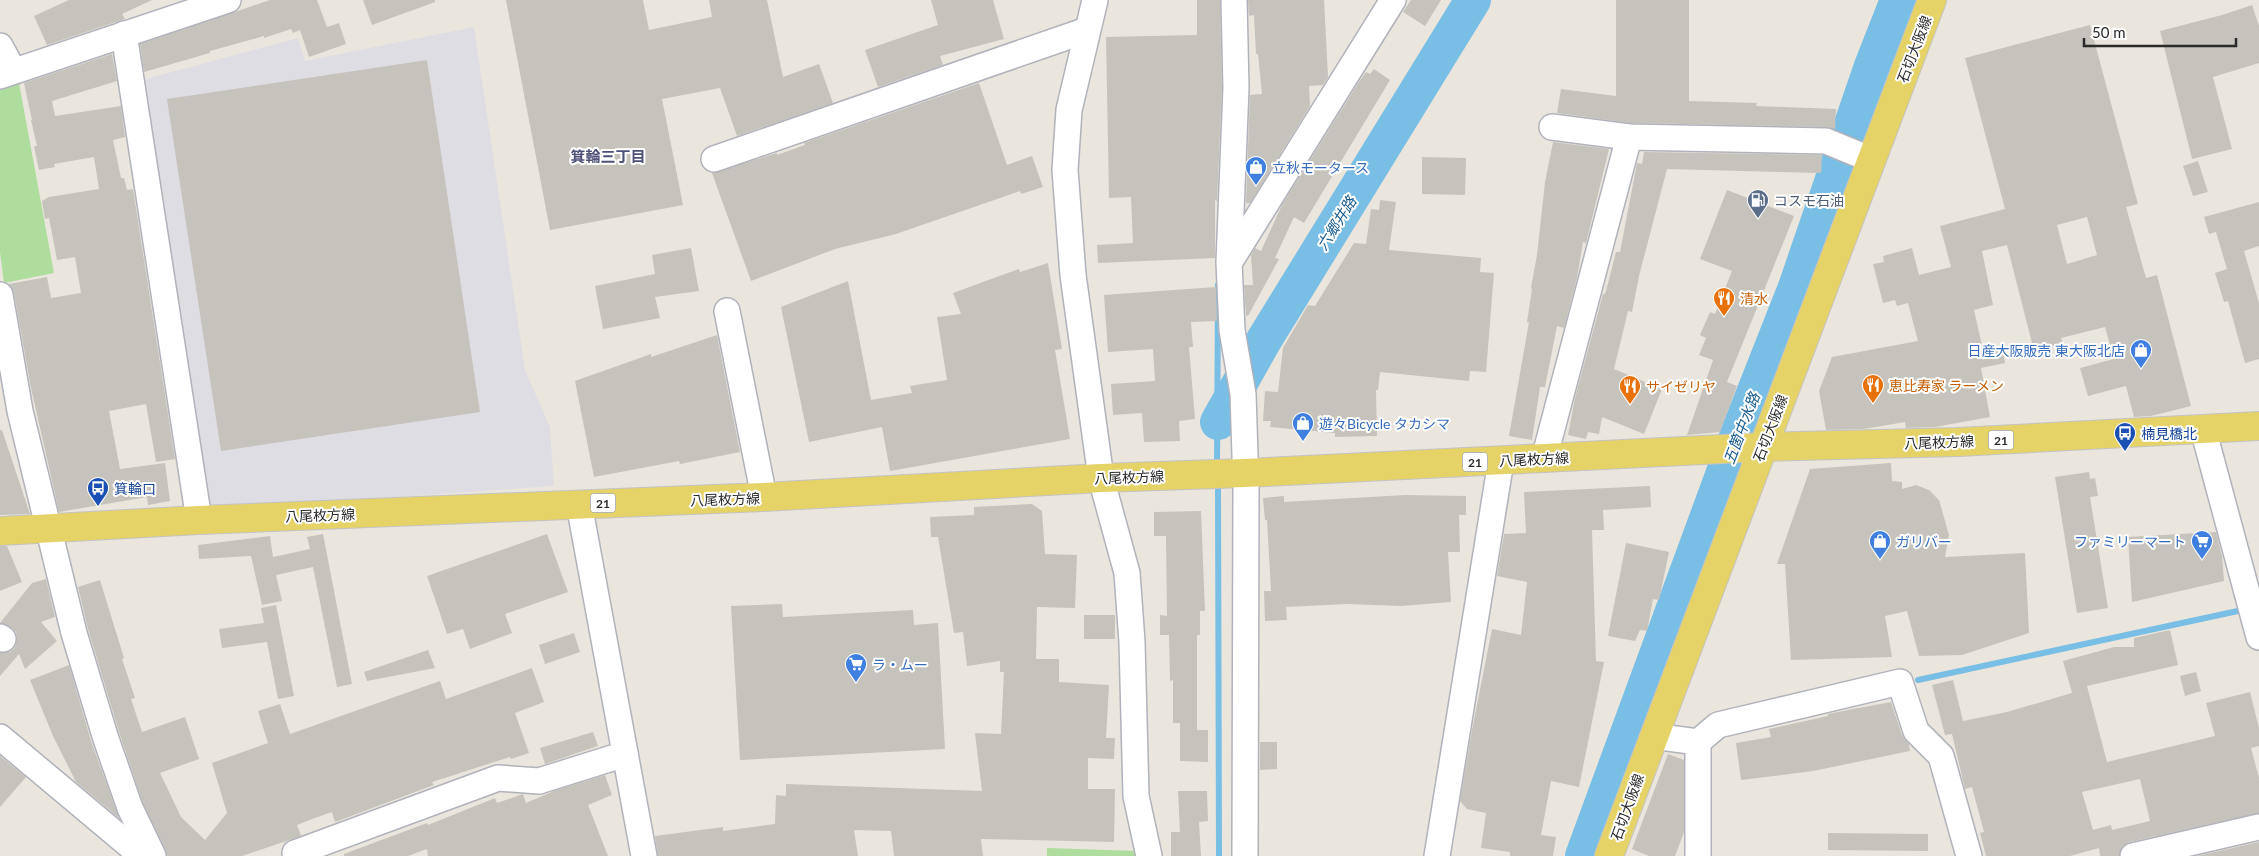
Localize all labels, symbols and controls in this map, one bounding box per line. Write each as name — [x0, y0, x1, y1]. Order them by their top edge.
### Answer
street label: 石切大阪線 — [1894, 13, 1934, 85]
scale bar — [2084, 15, 2236, 47]
text: 50 m — [2092, 23, 2126, 41]
district label: 箕輪三丁目 — [570, 147, 646, 165]
shop icon: 立秋モータース — [1244, 155, 1268, 186]
place label: 立秋モータース — [1272, 159, 1369, 176]
fuel station icon: コスモ石油 — [1746, 188, 1770, 219]
water label: 六郷井路 — [1312, 191, 1361, 253]
place label: コスモ石油 — [1774, 192, 1844, 209]
restaurant icon: 清水 — [1712, 286, 1736, 317]
place label: 清水 — [1740, 290, 1768, 307]
shop icon: 日産大阪販売 東大阪北店 — [2129, 338, 2153, 369]
place label: 日産大阪販売 東大阪北店 — [1967, 342, 2125, 359]
restaurant icon: 恵比寿家 ラーメン — [1861, 373, 1885, 404]
restaurant icon: サイゼリヤ — [1618, 374, 1642, 405]
place label: 恵比寿家 ラーメン — [1889, 377, 2004, 394]
place label: サイゼリヤ — [1646, 378, 1716, 395]
water label: 五箇中水路 — [1719, 388, 1764, 466]
street label: 石切大阪線 — [1750, 392, 1790, 464]
shop icon: 遊々Bicycle タカシマ — [1291, 411, 1315, 442]
place label: 遊々Bicycle タカシマ — [1319, 415, 1450, 432]
bus stop icon: 楠見橋北 — [2113, 421, 2137, 452]
place label: 楠見橋北 — [2141, 425, 2197, 442]
road number: 21 — [1988, 430, 2014, 450]
street label: 八尾枚方線 — [1904, 432, 1974, 452]
street label: 八尾枚方線 — [1499, 449, 1569, 469]
road number: 21 — [1462, 452, 1488, 472]
street label: 八尾枚方線 — [1094, 467, 1164, 487]
bus stop icon: 箕輪口 — [86, 476, 110, 507]
place label: 箕輪口 — [114, 480, 156, 497]
street label: 八尾枚方線 — [690, 489, 760, 509]
road number: 21 — [590, 493, 616, 512]
street label: 八尾枚方線 — [285, 505, 355, 525]
shop icon: ガリバー — [1868, 529, 1892, 560]
supermarket icon: ファミリーマート — [2190, 529, 2214, 560]
place label: ガリバー — [1896, 533, 1952, 550]
place label: ファミリーマート — [2074, 533, 2186, 550]
supermarket icon: ラ・ムー — [844, 652, 868, 683]
place label: ラ・ムー — [872, 656, 928, 673]
street label: 石切大阪線 — [1607, 771, 1647, 843]

